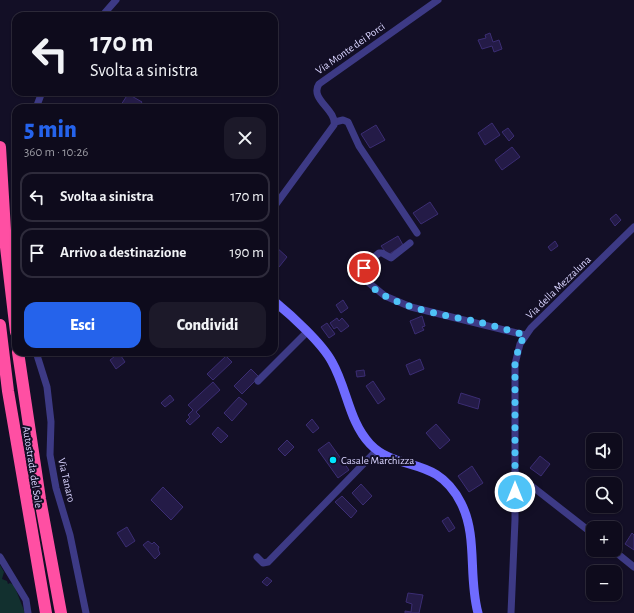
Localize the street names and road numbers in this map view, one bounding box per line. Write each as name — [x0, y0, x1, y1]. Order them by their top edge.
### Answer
street label: Via Monte dei Porci — [314, 20, 387, 76]
street label: Via della Mezzaluna — [524, 254, 593, 321]
street label: Autostrada del Sole — [21, 425, 44, 509]
street label: Via Tanaro — [56, 457, 77, 503]

